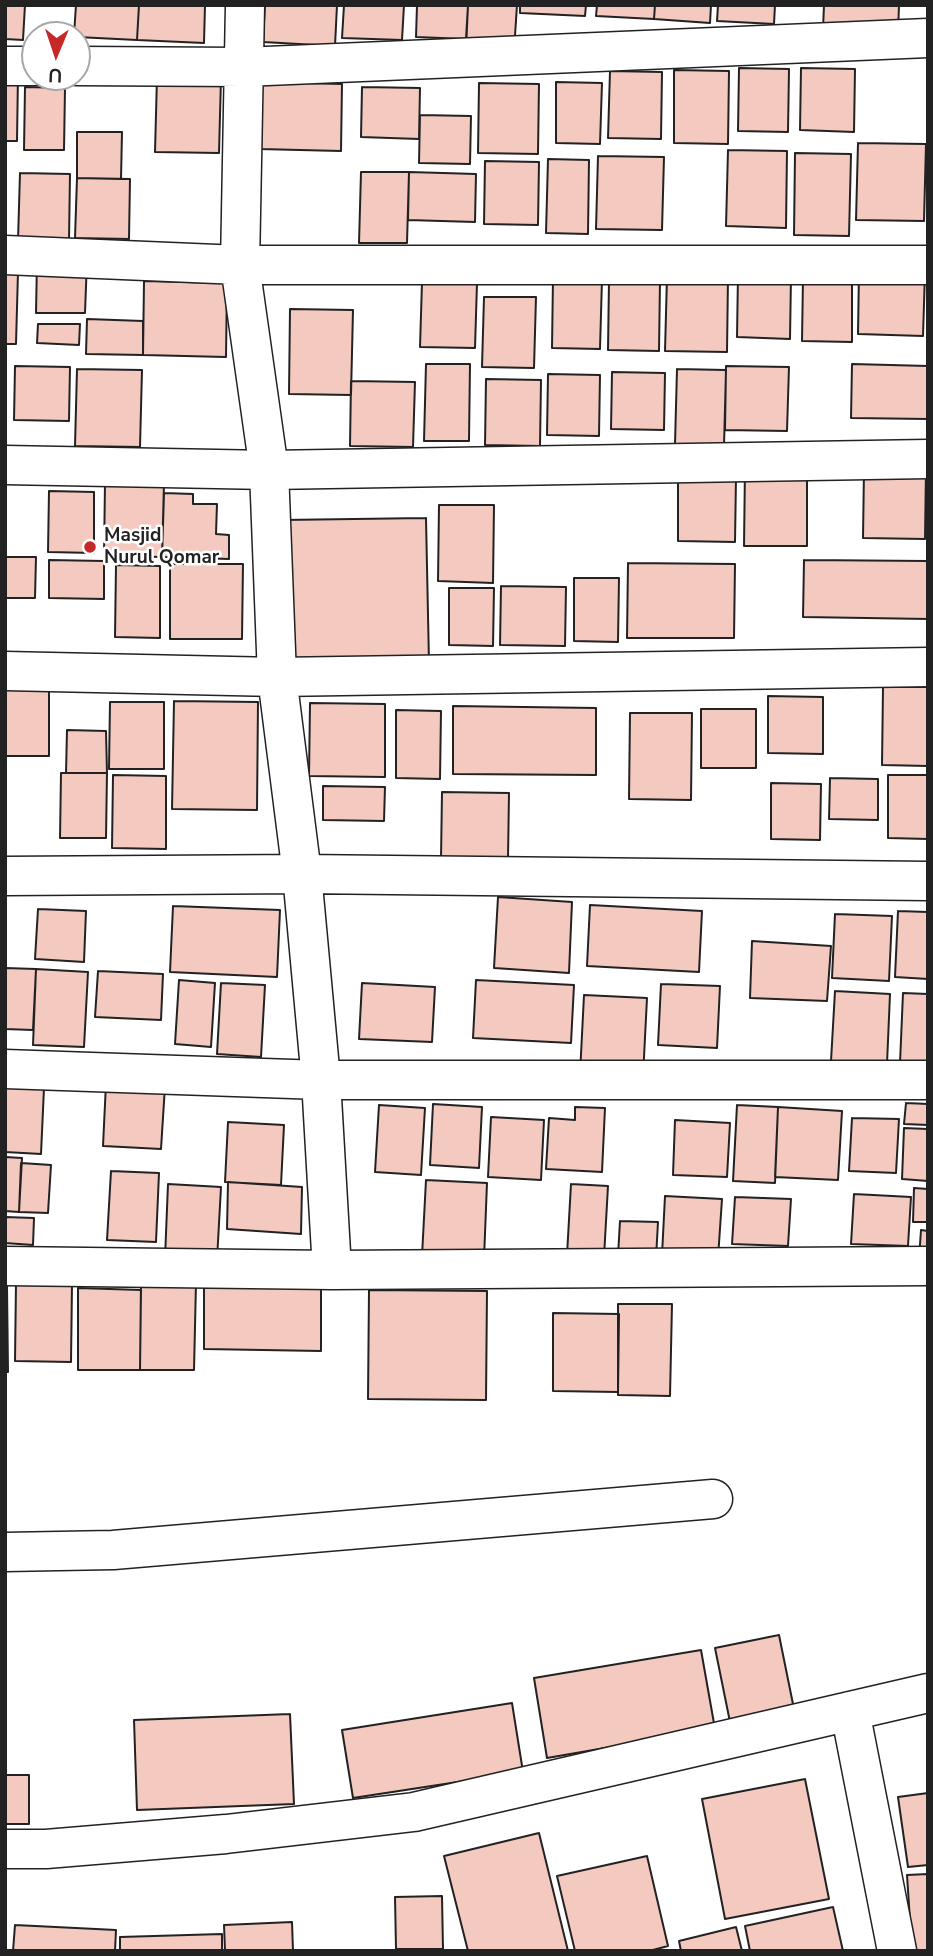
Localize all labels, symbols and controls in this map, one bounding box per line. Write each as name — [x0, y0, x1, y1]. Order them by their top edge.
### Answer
north arrow — [21, 21, 91, 91]
text: U — [48, 62, 63, 88]
place label: Masjid Nurul Qomar — [104, 525, 219, 569]
marker: Masjid Nurul Qomar — [82, 539, 98, 555]

